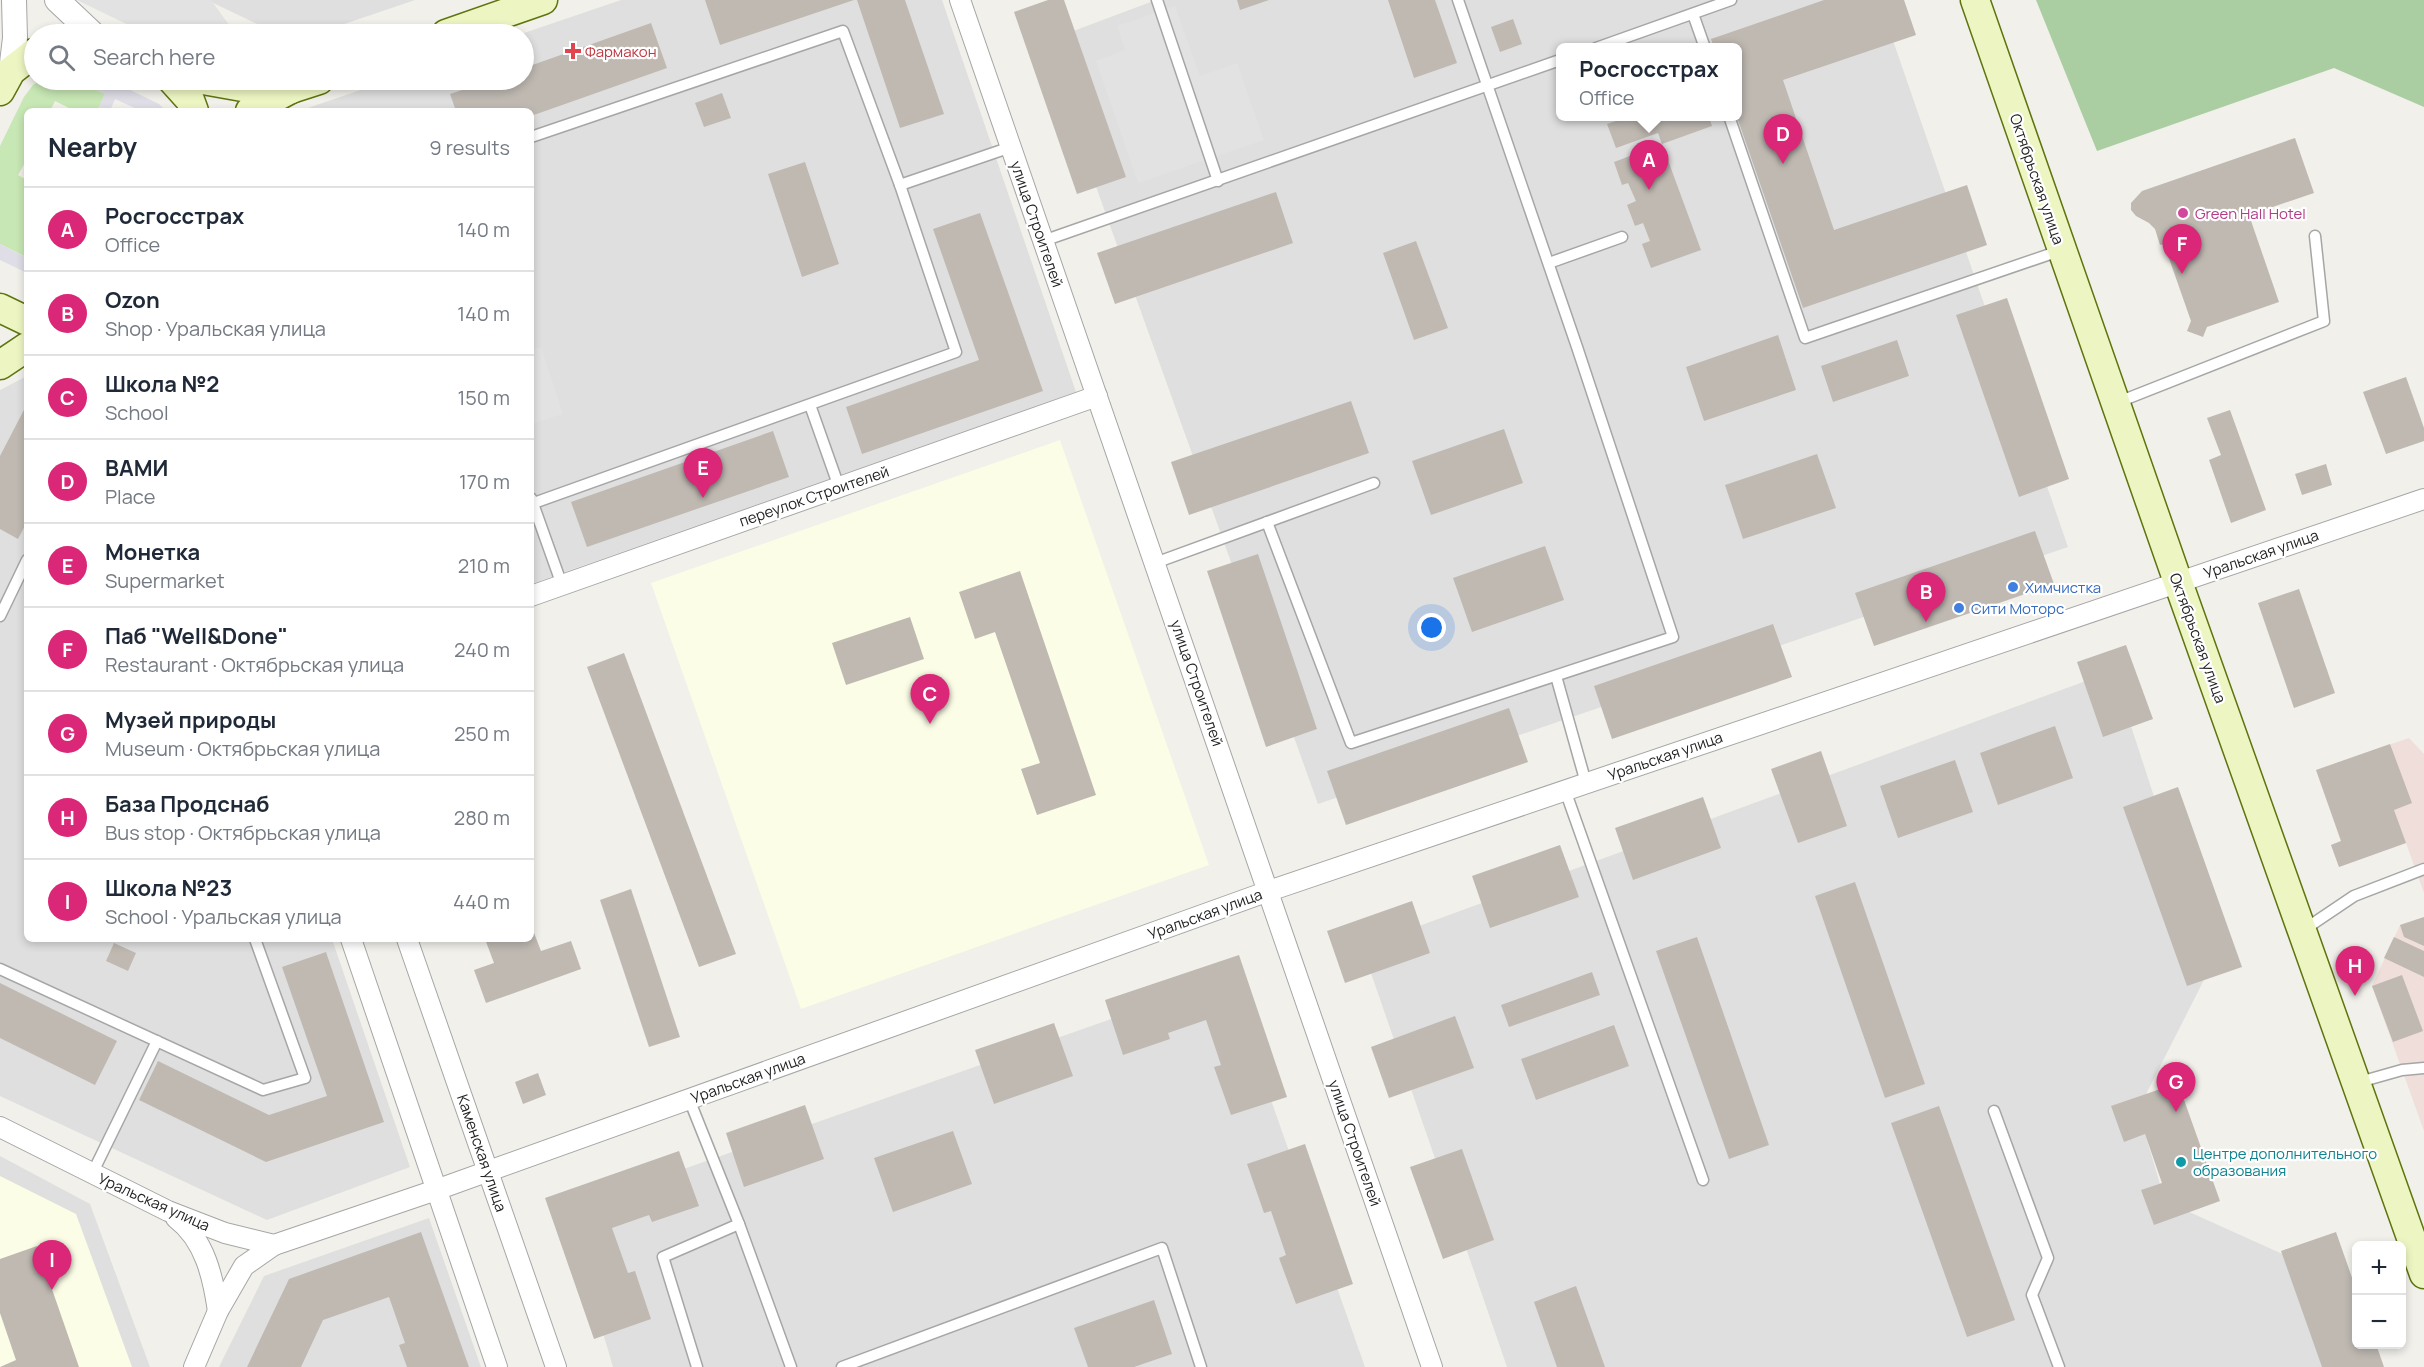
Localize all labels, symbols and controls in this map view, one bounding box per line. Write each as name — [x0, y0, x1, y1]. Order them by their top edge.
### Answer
search box — [24, 24, 534, 90]
icon: search — [45, 41, 78, 74]
place label: Фармакон — [585, 41, 657, 62]
text: Search here — [93, 42, 215, 72]
popup — [1556, 43, 1742, 121]
marker: Фармакон — [566, 44, 580, 58]
text: Росгосстрах — [1579, 54, 1719, 84]
text: Office — [1579, 84, 1635, 111]
street label: Октябрьская улица — [2005, 111, 2069, 247]
pin: D — [1764, 114, 1802, 164]
text: Nearby — [48, 129, 137, 165]
text: 9 results — [429, 134, 510, 161]
pin: A — [1630, 140, 1668, 190]
street label: улица Строителей — [1006, 158, 1068, 290]
text: Росгосстрах — [105, 201, 244, 231]
place label: Green Hall Hotel — [2195, 203, 2306, 224]
marker: Green Hall Hotel — [2176, 206, 2190, 220]
text: A — [61, 216, 74, 243]
text: 140 m — [457, 216, 510, 243]
pin: F — [2162, 224, 2202, 274]
text: Office — [105, 231, 160, 258]
text: Ozon — [105, 285, 160, 315]
text: B — [61, 300, 74, 327]
text: 140 m — [457, 300, 510, 327]
text: Shop · Уральская улица — [105, 315, 326, 342]
text: Школа №2 — [105, 369, 219, 399]
text: C — [60, 384, 75, 411]
text: 150 m — [457, 384, 510, 411]
text: School — [105, 399, 169, 426]
pin: E — [684, 448, 722, 498]
text: ВАМИ — [105, 453, 168, 483]
street label: переулок Строителей — [736, 460, 892, 532]
text: D — [60, 468, 75, 495]
text: 170 m — [459, 468, 510, 495]
text: Place — [105, 483, 155, 510]
street label: Уральская улица — [2201, 524, 2321, 584]
text: Монетка — [105, 537, 200, 567]
text: E — [62, 552, 73, 579]
text: 210 m — [458, 552, 510, 579]
text: Supermarket — [105, 567, 225, 594]
street label: Октябрьская улица — [2165, 570, 2231, 706]
pin: B — [1906, 572, 1946, 622]
place label: Химчистка — [2025, 577, 2101, 598]
marker: Химчистка — [2006, 580, 2020, 594]
place label: Сити Моторс — [1971, 598, 2064, 619]
marker: Сити Моторс — [1952, 601, 1966, 615]
your location — [1417, 613, 1446, 642]
street label: улица Строителей — [1166, 617, 1228, 749]
text: Паб "Well&Done" — [105, 621, 288, 651]
text: F — [62, 636, 73, 663]
text: 240 m — [454, 636, 510, 663]
text: Restaurant · Октябрьская улица — [105, 651, 404, 678]
pin: C — [910, 674, 950, 724]
text: Музей природы — [105, 705, 276, 735]
text: G — [60, 720, 75, 747]
text: 250 m — [454, 720, 510, 747]
street label: Уральская улица — [1605, 726, 1725, 786]
text: Museum · Октябрьская улица — [105, 735, 380, 762]
text: База Продснаб — [105, 789, 269, 819]
text: H — [60, 804, 75, 831]
text: 280 m — [454, 804, 510, 831]
text: Bus stop · Октябрьская улица — [105, 819, 381, 846]
text: Школа №23 — [105, 873, 232, 903]
street label: Уральская улица — [1145, 884, 1265, 944]
text: I — [65, 888, 70, 915]
text: 440 m — [453, 888, 510, 915]
text: School · Уральская улица — [105, 903, 342, 930]
pin: H — [2336, 946, 2374, 996]
street label: Уральская улица — [688, 1048, 808, 1108]
pin: G — [2156, 1062, 2196, 1112]
street label: улица Строителей — [1324, 1077, 1386, 1209]
street label: Каменская улица — [452, 1091, 512, 1215]
place label: Центре дополнительного образования — [2193, 1143, 2377, 1181]
marker: Центре дополнительного образования — [2174, 1155, 2188, 1169]
street label: Уральская улица — [95, 1168, 213, 1236]
pin: I — [32, 1240, 72, 1290]
map controls — [2352, 1241, 2406, 1349]
button: + — [2352, 1241, 2406, 1295]
button: − — [2352, 1295, 2406, 1349]

